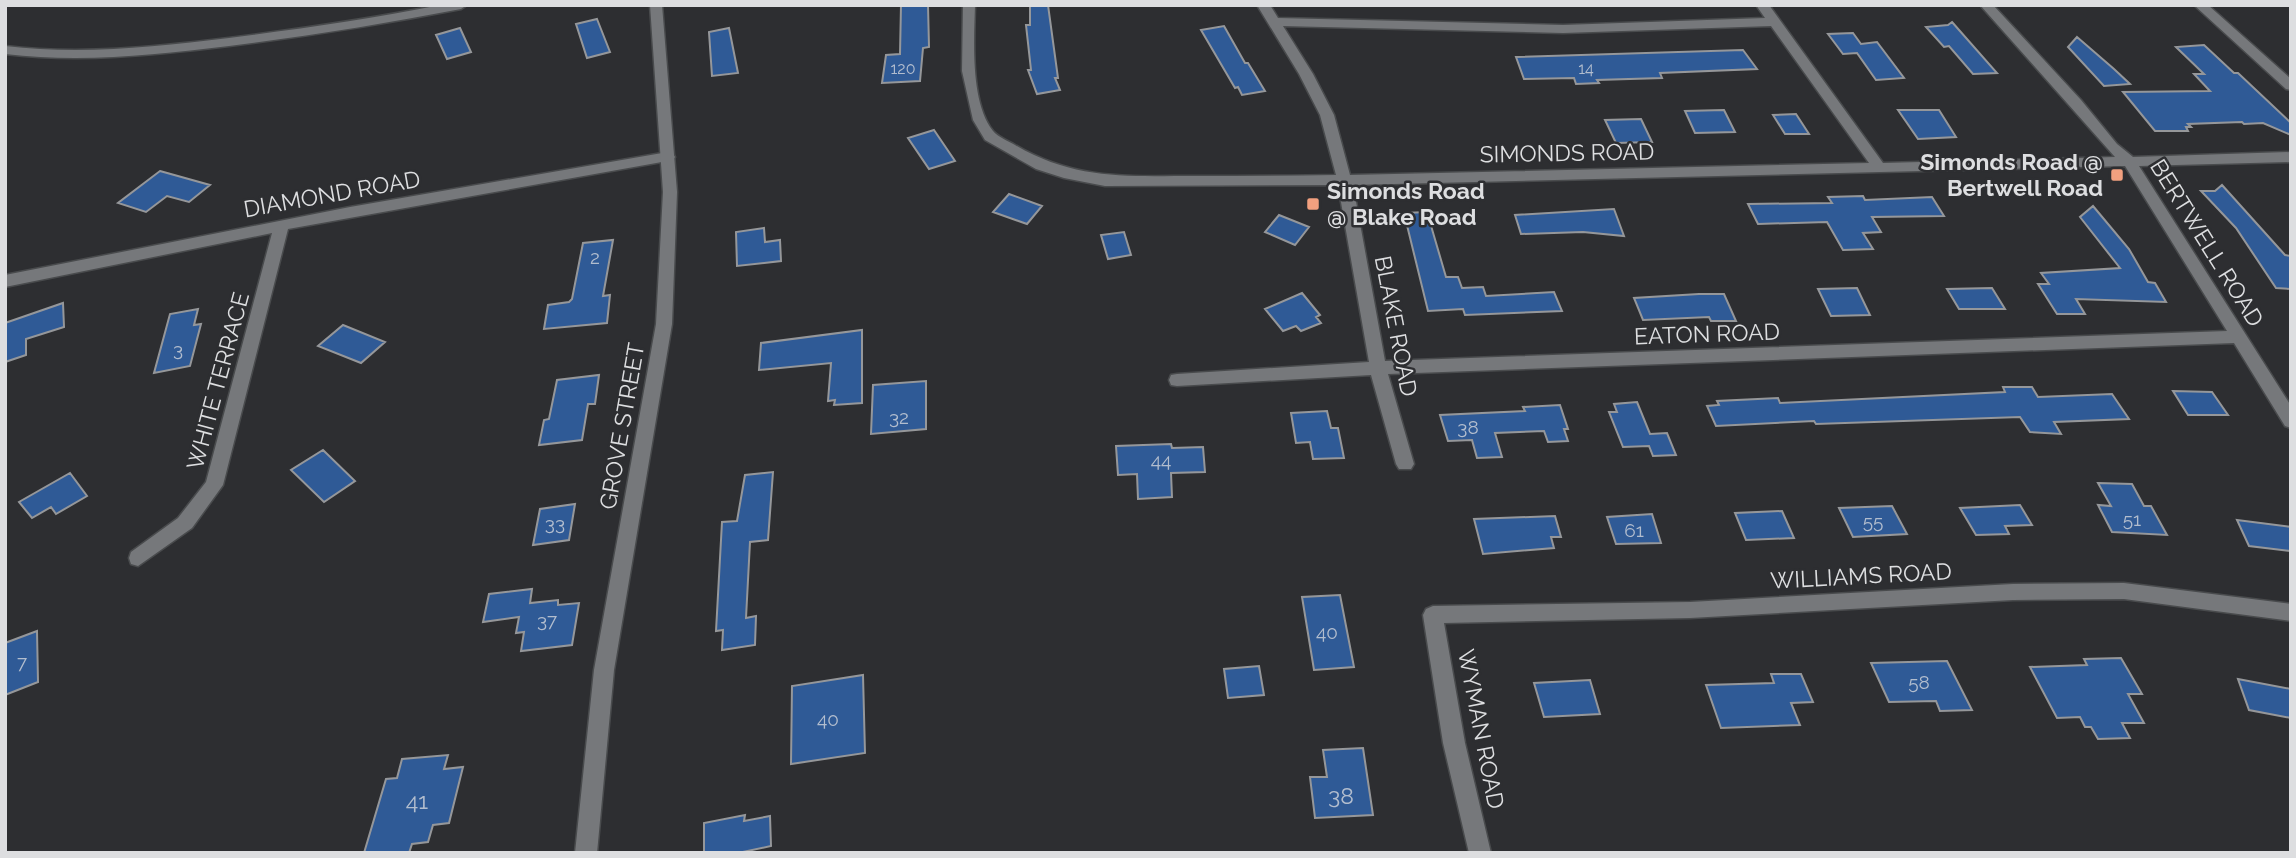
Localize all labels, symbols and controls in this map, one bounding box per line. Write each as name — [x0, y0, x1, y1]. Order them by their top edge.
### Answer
house number: 120 — [891, 59, 915, 78]
house number: 14 — [1578, 59, 1594, 78]
street label: SIMONDS ROAD — [1479, 137, 1655, 168]
place label: Simonds Road @ Bertwell Road — [1920, 148, 2103, 201]
street label: BERTWELL ROAD — [2145, 154, 2270, 331]
street label: DIAMOND ROAD — [241, 165, 422, 222]
marker: Simonds Road @ Bertwell Road — [2109, 167, 2125, 183]
place label: Simonds Road @ Blake Road — [1327, 177, 1485, 230]
marker: Simonds Road @ Blake Road — [1305, 196, 1321, 212]
house number: 2 — [590, 246, 600, 268]
street label: BLAKE ROAD — [1370, 253, 1423, 398]
street label: WHITE TERRACE — [181, 289, 254, 473]
street label: EATON ROAD — [1634, 317, 1780, 350]
house number: 3 — [173, 338, 183, 360]
street label: GROVE STREET — [594, 341, 649, 511]
house number: 32 — [889, 406, 909, 428]
house number: 38 — [1457, 416, 1479, 438]
house number: 44 — [1151, 449, 1171, 471]
house number: 51 — [2123, 508, 2141, 530]
house number: 55 — [1863, 510, 1883, 532]
house number: 33 — [545, 512, 565, 534]
house number: 61 — [1624, 519, 1644, 541]
street label: WILLIAMS ROAD — [1770, 557, 1952, 594]
house number: 37 — [537, 609, 557, 631]
house number: 40 — [1316, 621, 1338, 643]
street label: WYMAN ROAD — [1453, 647, 1510, 811]
house number: 7 — [17, 651, 27, 673]
house number: 58 — [1908, 671, 1930, 693]
house number: 40 — [817, 708, 839, 730]
house number: 38 — [1328, 782, 1354, 809]
house number: 41 — [406, 787, 428, 814]

